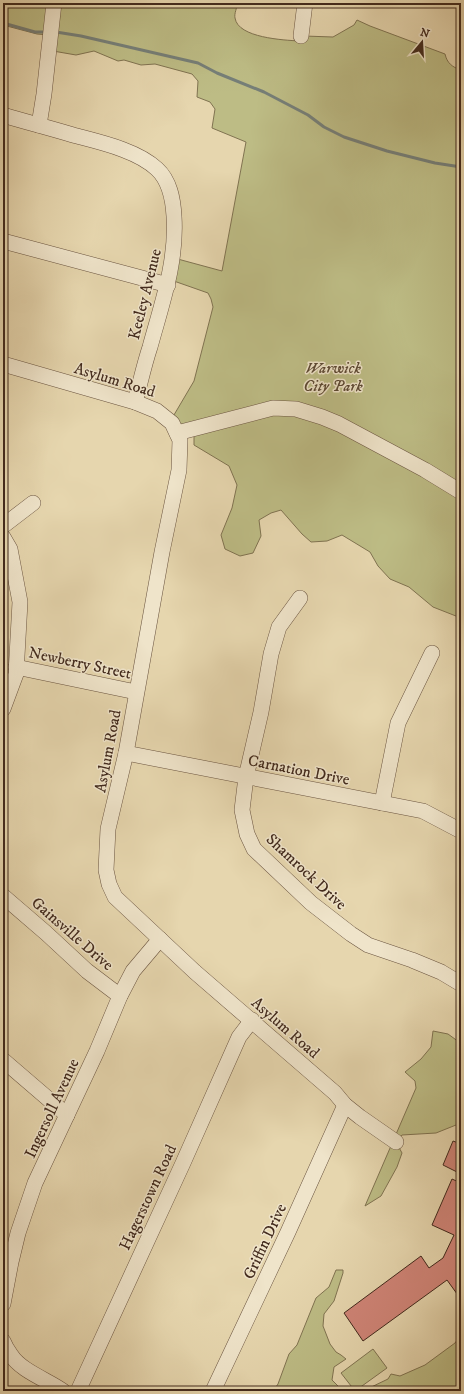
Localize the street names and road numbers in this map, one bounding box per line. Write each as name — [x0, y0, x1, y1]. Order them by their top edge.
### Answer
street label: Keeley Avenue — [124, 246, 166, 342]
street label: Asylum Road — [72, 358, 158, 402]
street label: Newberry Street — [27, 642, 133, 684]
street label: Asylum Road — [90, 708, 126, 794]
street label: Carnation Drive — [246, 750, 352, 790]
street label: Shamrock Drive — [262, 829, 351, 914]
street label: Gainsville Drive — [27, 893, 118, 975]
street label: Asylum Road — [247, 993, 324, 1063]
street label: Ingersoll Avenue — [20, 1055, 84, 1161]
street label: Hagerstown Road — [115, 1142, 181, 1253]
street label: Griffin Drive — [239, 1200, 291, 1282]

